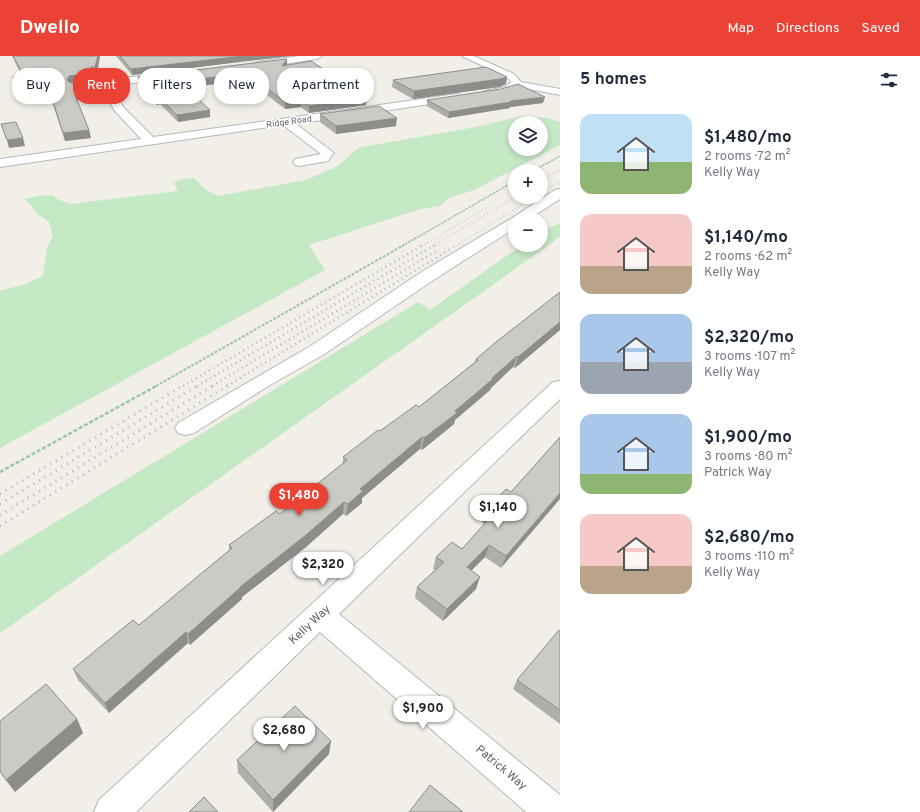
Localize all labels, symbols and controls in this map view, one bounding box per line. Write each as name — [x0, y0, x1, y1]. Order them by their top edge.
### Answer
text: Dwello — [20, 16, 80, 40]
text: Map — [728, 20, 754, 37]
text: Directions — [776, 20, 840, 37]
text: Saved — [862, 20, 900, 37]
chip: Buy — [12, 68, 65, 104]
chip: Rent — [73, 68, 130, 104]
chip: Filters — [138, 68, 206, 104]
chip: New — [214, 68, 269, 104]
chip: Apartment — [277, 68, 374, 104]
text: 5 homes — [580, 69, 647, 91]
icon: filters — [878, 69, 900, 91]
street label: Ridge Road — [265, 113, 313, 131]
map controls — [508, 116, 548, 252]
button: layers — [508, 116, 548, 156]
text: $1,480/mo — [704, 127, 792, 149]
icon: home — [612, 130, 660, 178]
text: 2 rooms · 72 m² — [704, 149, 790, 165]
button: + — [508, 164, 548, 204]
text: Kelly Way — [704, 165, 760, 181]
button: − — [508, 212, 548, 252]
text: $1,140/mo — [704, 227, 788, 249]
icon: home — [612, 230, 660, 278]
text: 2 rooms · 62 m² — [704, 249, 792, 265]
text: Kelly Way — [704, 265, 760, 281]
text: $2,320/mo — [704, 327, 794, 349]
icon: home — [612, 330, 660, 378]
text: 3 rooms · 107 m² — [704, 349, 795, 365]
text: Kelly Way — [704, 365, 760, 381]
text: $1,900/mo — [704, 427, 792, 449]
icon: home — [612, 430, 660, 478]
text: 3 rooms · 80 m² — [704, 449, 792, 465]
text: Patrick Way — [704, 465, 772, 481]
pin: $1,480 — [266, 483, 332, 517]
text: $1,480 — [278, 488, 320, 504]
pin: $1,140 — [465, 495, 531, 529]
text: $1,140 — [479, 500, 517, 516]
text: $2,680/mo — [704, 527, 794, 549]
icon: home — [612, 530, 660, 578]
text: 3 rooms · 110 m² — [704, 549, 794, 565]
pin: $2,320 — [290, 552, 356, 586]
text: $2,320 — [301, 557, 345, 573]
text: Kelly Way — [704, 565, 760, 581]
street label: Kelly Way — [286, 602, 334, 648]
pin: $1,900 — [390, 696, 456, 730]
text: $1,900 — [402, 701, 444, 717]
pin: $2,680 — [251, 718, 317, 752]
text: $2,680 — [262, 723, 306, 739]
street label: Patrick Way — [472, 742, 530, 794]

